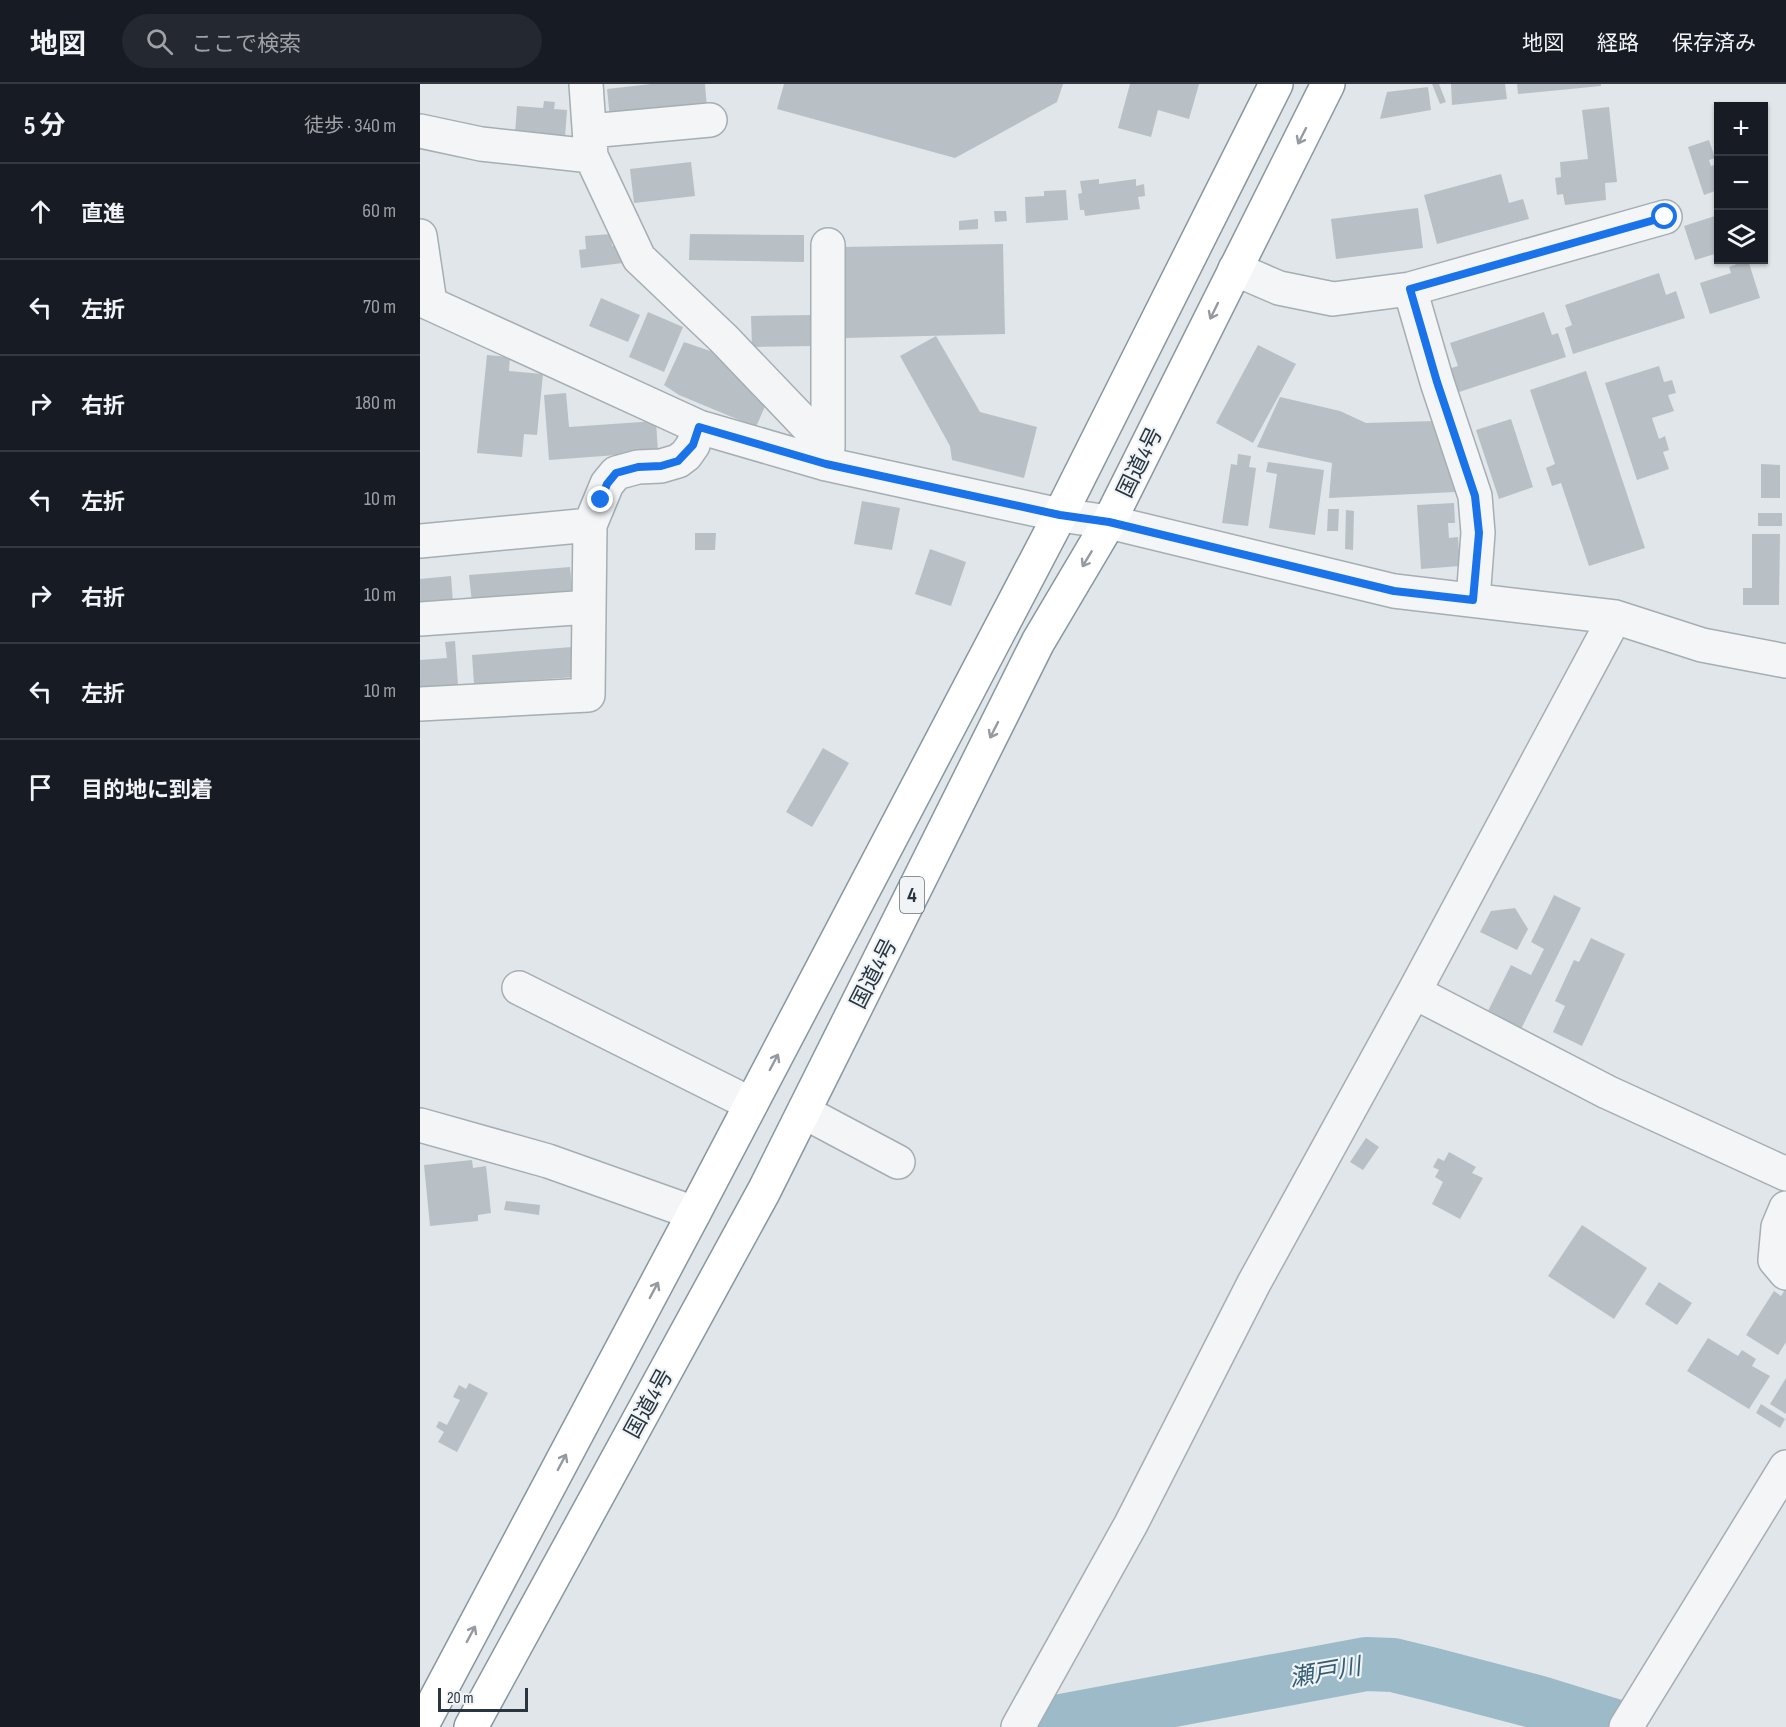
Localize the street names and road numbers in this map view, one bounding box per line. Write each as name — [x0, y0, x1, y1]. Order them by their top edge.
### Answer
street label: 国道4号 — [1112, 423, 1169, 502]
road number: 4 — [900, 877, 924, 913]
street label: 国道4号 — [845, 934, 903, 1013]
street label: 国道4号 — [619, 1364, 679, 1443]

